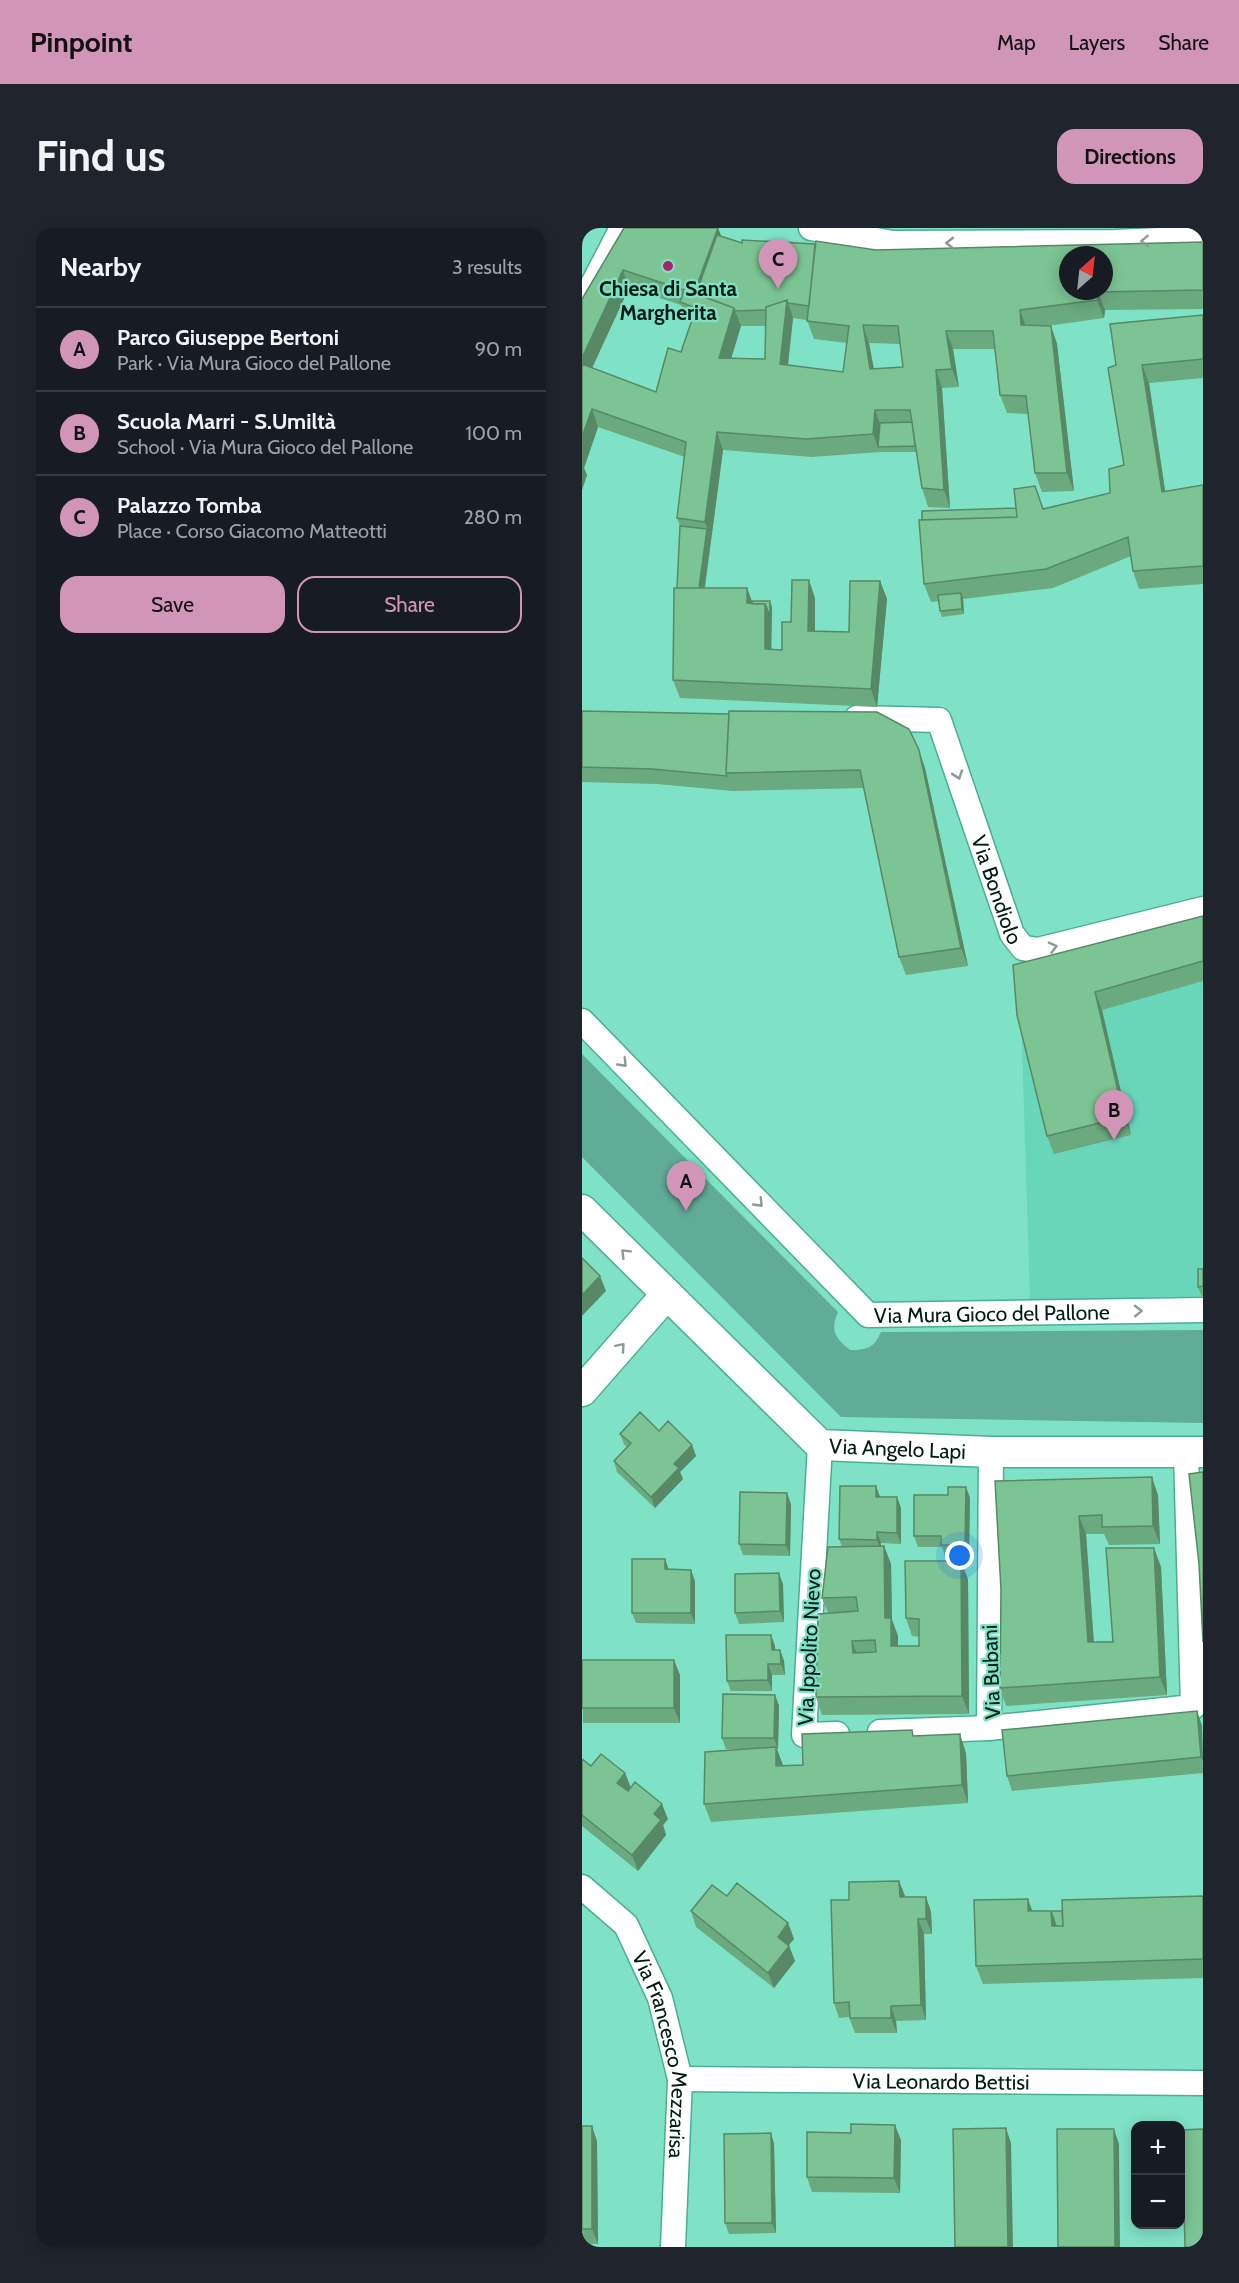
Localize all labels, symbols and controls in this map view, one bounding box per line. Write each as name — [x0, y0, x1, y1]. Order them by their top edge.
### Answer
text: Pinpoint — [30, 25, 132, 59]
text: Map — [997, 30, 1036, 55]
text: Layers — [1069, 30, 1125, 55]
text: Share — [1158, 30, 1209, 55]
button: Directions — [1057, 129, 1203, 184]
text: Find us — [36, 130, 165, 182]
one-way arrow — [1140, 234, 1149, 247]
one-way arrow — [945, 237, 954, 249]
pin: C — [758, 239, 798, 289]
north arrow — [1059, 246, 1113, 300]
text: Nearby — [60, 251, 141, 283]
text: 3 results — [452, 255, 522, 279]
marker: Chiesa di Santa Margherita — [661, 259, 675, 273]
place label: Chiesa di Santa Margherita — [599, 276, 737, 325]
text: Parco Giuseppe Bertoni — [117, 324, 339, 351]
text: A — [73, 337, 86, 361]
text: 90 m — [475, 337, 522, 361]
text: Park · Via Mura Gioco del Pallone — [117, 351, 391, 375]
text: Scuola Marri - S.Umiltà — [117, 408, 336, 435]
text: B — [73, 421, 86, 445]
text: 100 m — [466, 421, 522, 445]
text: School · Via Mura Gioco del Pallone — [117, 435, 413, 459]
text: Palazzo Tomba — [117, 492, 261, 519]
text: C — [73, 505, 86, 529]
text: 280 m — [463, 505, 522, 529]
text: Place · Corso Giacomo Matteotti — [117, 519, 387, 543]
button: Save — [60, 576, 285, 633]
button: Share — [297, 576, 522, 633]
one-way arrow — [950, 769, 963, 780]
street label: Via Bondiolo — [967, 832, 1028, 949]
one-way arrow — [1048, 941, 1058, 954]
one-way arrow — [615, 1056, 626, 1067]
pin: B — [1094, 1090, 1134, 1140]
pin: A — [666, 1162, 706, 1211]
one-way arrow — [752, 1196, 763, 1206]
one-way arrow — [622, 1249, 633, 1260]
street label: Via Mura Gioco del Pallone — [874, 1299, 1110, 1327]
one-way arrow — [1133, 1305, 1142, 1317]
one-way arrow — [614, 1343, 625, 1353]
street label: Via Angelo Lapi — [829, 1433, 966, 1463]
your location — [945, 1541, 974, 1570]
street label: Via Ippolito Nievo — [792, 1568, 826, 1726]
street label: Via Bubani — [977, 1624, 1005, 1720]
street label: Via Francesco Mezzarisa — [627, 1947, 693, 2159]
street label: Via Leonardo Bettisi — [852, 2068, 1030, 2094]
map controls — [1131, 2121, 1185, 2229]
button: + — [1131, 2121, 1185, 2175]
button: − — [1131, 2175, 1185, 2229]

